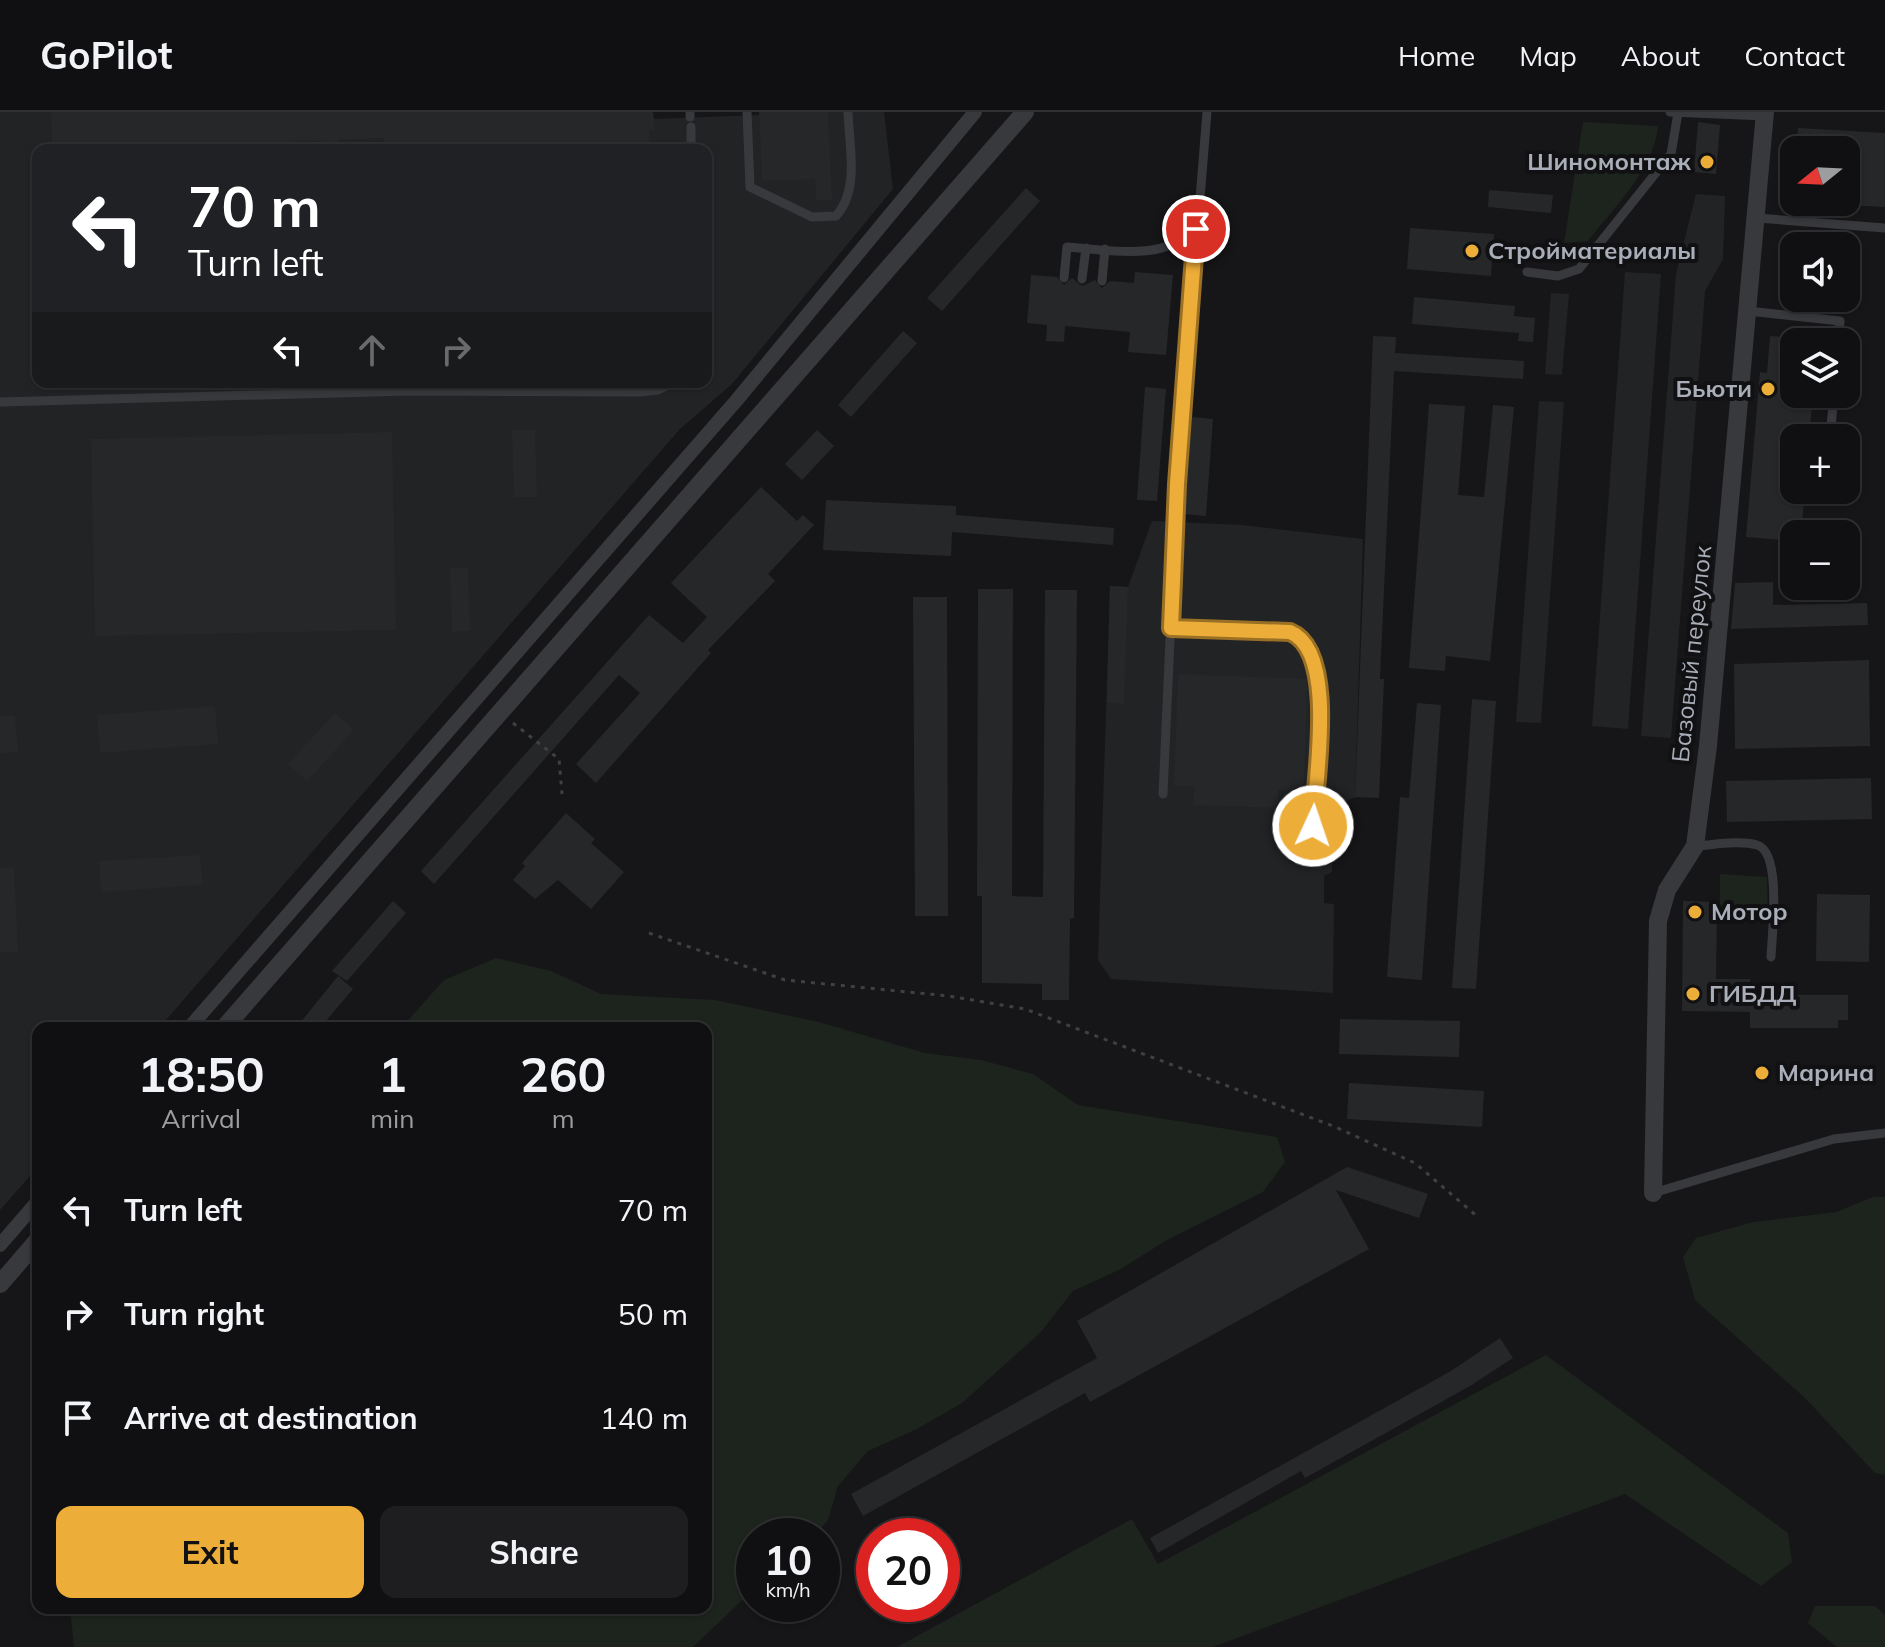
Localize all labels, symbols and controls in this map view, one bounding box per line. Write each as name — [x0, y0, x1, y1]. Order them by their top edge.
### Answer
text: GoPilot — [40, 31, 172, 79]
text: Home — [1398, 38, 1475, 73]
text: Map — [1519, 38, 1577, 73]
text: About — [1621, 38, 1700, 73]
text: Contact — [1744, 38, 1845, 73]
north arrow — [1780, 136, 1860, 216]
map controls — [1780, 136, 1860, 600]
place label: Шиномонтаж — [1527, 146, 1692, 176]
marker: Шиномонтаж — [1698, 153, 1716, 171]
text: 70 m — [188, 171, 321, 241]
icon: left — [56, 176, 160, 280]
pin — [1162, 195, 1230, 263]
icon: arrive — [1174, 207, 1218, 251]
button: sound — [1780, 232, 1860, 312]
place label: Стройматериалы — [1488, 235, 1696, 265]
text: Turn left — [188, 240, 324, 285]
marker: Стройматериалы — [1463, 242, 1481, 260]
icon: left — [266, 328, 310, 372]
icon: ahead — [350, 328, 394, 372]
icon: right — [434, 328, 478, 372]
button: layers — [1780, 328, 1860, 408]
place label: Бьюти — [1676, 373, 1752, 403]
marker: Бьюти — [1759, 380, 1777, 398]
button: + — [1780, 424, 1860, 504]
button: − — [1780, 520, 1860, 600]
street label: Базовый переулок — [1665, 544, 1717, 764]
position arrow — [1271, 784, 1355, 868]
place label: Мотор — [1711, 896, 1788, 926]
marker: Мотор — [1686, 903, 1704, 921]
place label: ГИБДД — [1709, 978, 1797, 1008]
marker: ГИБДД — [1684, 985, 1702, 1003]
text: 18:50 — [138, 1044, 265, 1104]
text: 1 — [378, 1044, 407, 1104]
text: 260 — [520, 1044, 606, 1104]
place label: Марина — [1778, 1057, 1874, 1087]
marker: Марина — [1753, 1064, 1771, 1082]
text: Arrival — [161, 1102, 241, 1135]
text: min — [370, 1102, 414, 1135]
text: m — [552, 1102, 575, 1135]
icon: left — [56, 1188, 100, 1232]
text: Turn left — [124, 1191, 242, 1229]
text: 70 m — [618, 1191, 688, 1229]
icon: right — [56, 1292, 100, 1336]
text: Turn right — [124, 1295, 264, 1333]
text: 50 m — [618, 1295, 688, 1333]
icon: arrive — [56, 1396, 100, 1440]
text: Arrive at destination — [124, 1399, 418, 1437]
text: 140 m — [600, 1399, 688, 1437]
button: Exit — [56, 1506, 364, 1598]
button: Share — [380, 1506, 688, 1598]
speed limit sign: 20 — [856, 1518, 960, 1622]
text: 10 — [764, 1535, 812, 1585]
text: km/h — [765, 1577, 811, 1602]

